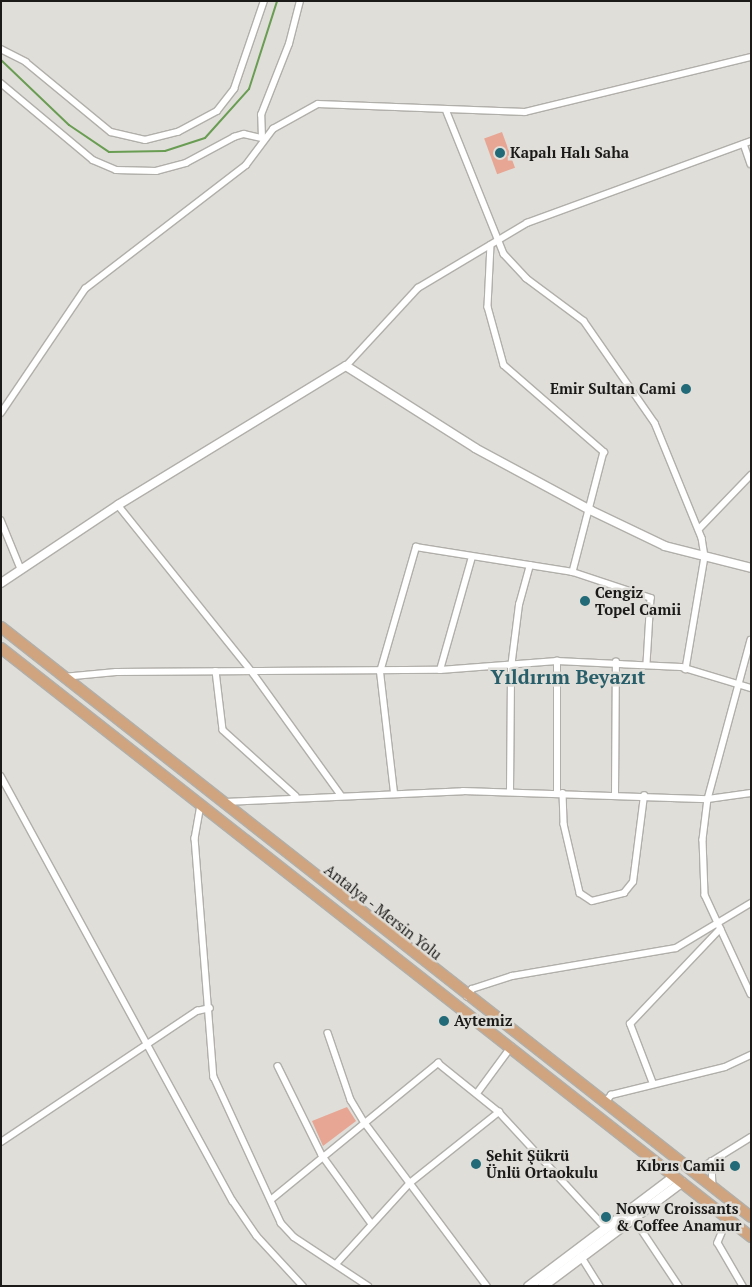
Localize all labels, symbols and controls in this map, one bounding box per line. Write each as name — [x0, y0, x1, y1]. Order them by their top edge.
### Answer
place label: Kapalı Halı Saha — [510, 144, 629, 162]
marker: Kapalı Halı Saha — [494, 147, 506, 159]
place label: Emir Sultan Cami — [550, 380, 676, 398]
marker: Emir Sultan Cami — [680, 383, 692, 395]
place label: Cengiz Topel Camii — [595, 583, 681, 618]
marker: Cengiz Topel Camii — [579, 595, 591, 607]
district label: Yıldırım Beyazıt — [490, 664, 646, 688]
street label: Antalya - Mersin Yolu — [320, 860, 446, 964]
place label: Aytemiz — [454, 1012, 513, 1030]
marker: Aytemiz — [438, 1015, 450, 1027]
place label: Şehit Şükrü Ünlü Ortaokulu — [486, 1146, 598, 1181]
place label: Kıbrıs Camii — [636, 1157, 725, 1175]
marker: Şehit Şükrü Ünlü Ortaokulu — [470, 1158, 482, 1170]
marker: Kıbrıs Camii — [729, 1160, 741, 1172]
place label: Noww Croissants & Coffee Anamur — [616, 1199, 742, 1234]
marker: Noww Croissants & Coffee Anamur — [600, 1211, 612, 1223]

